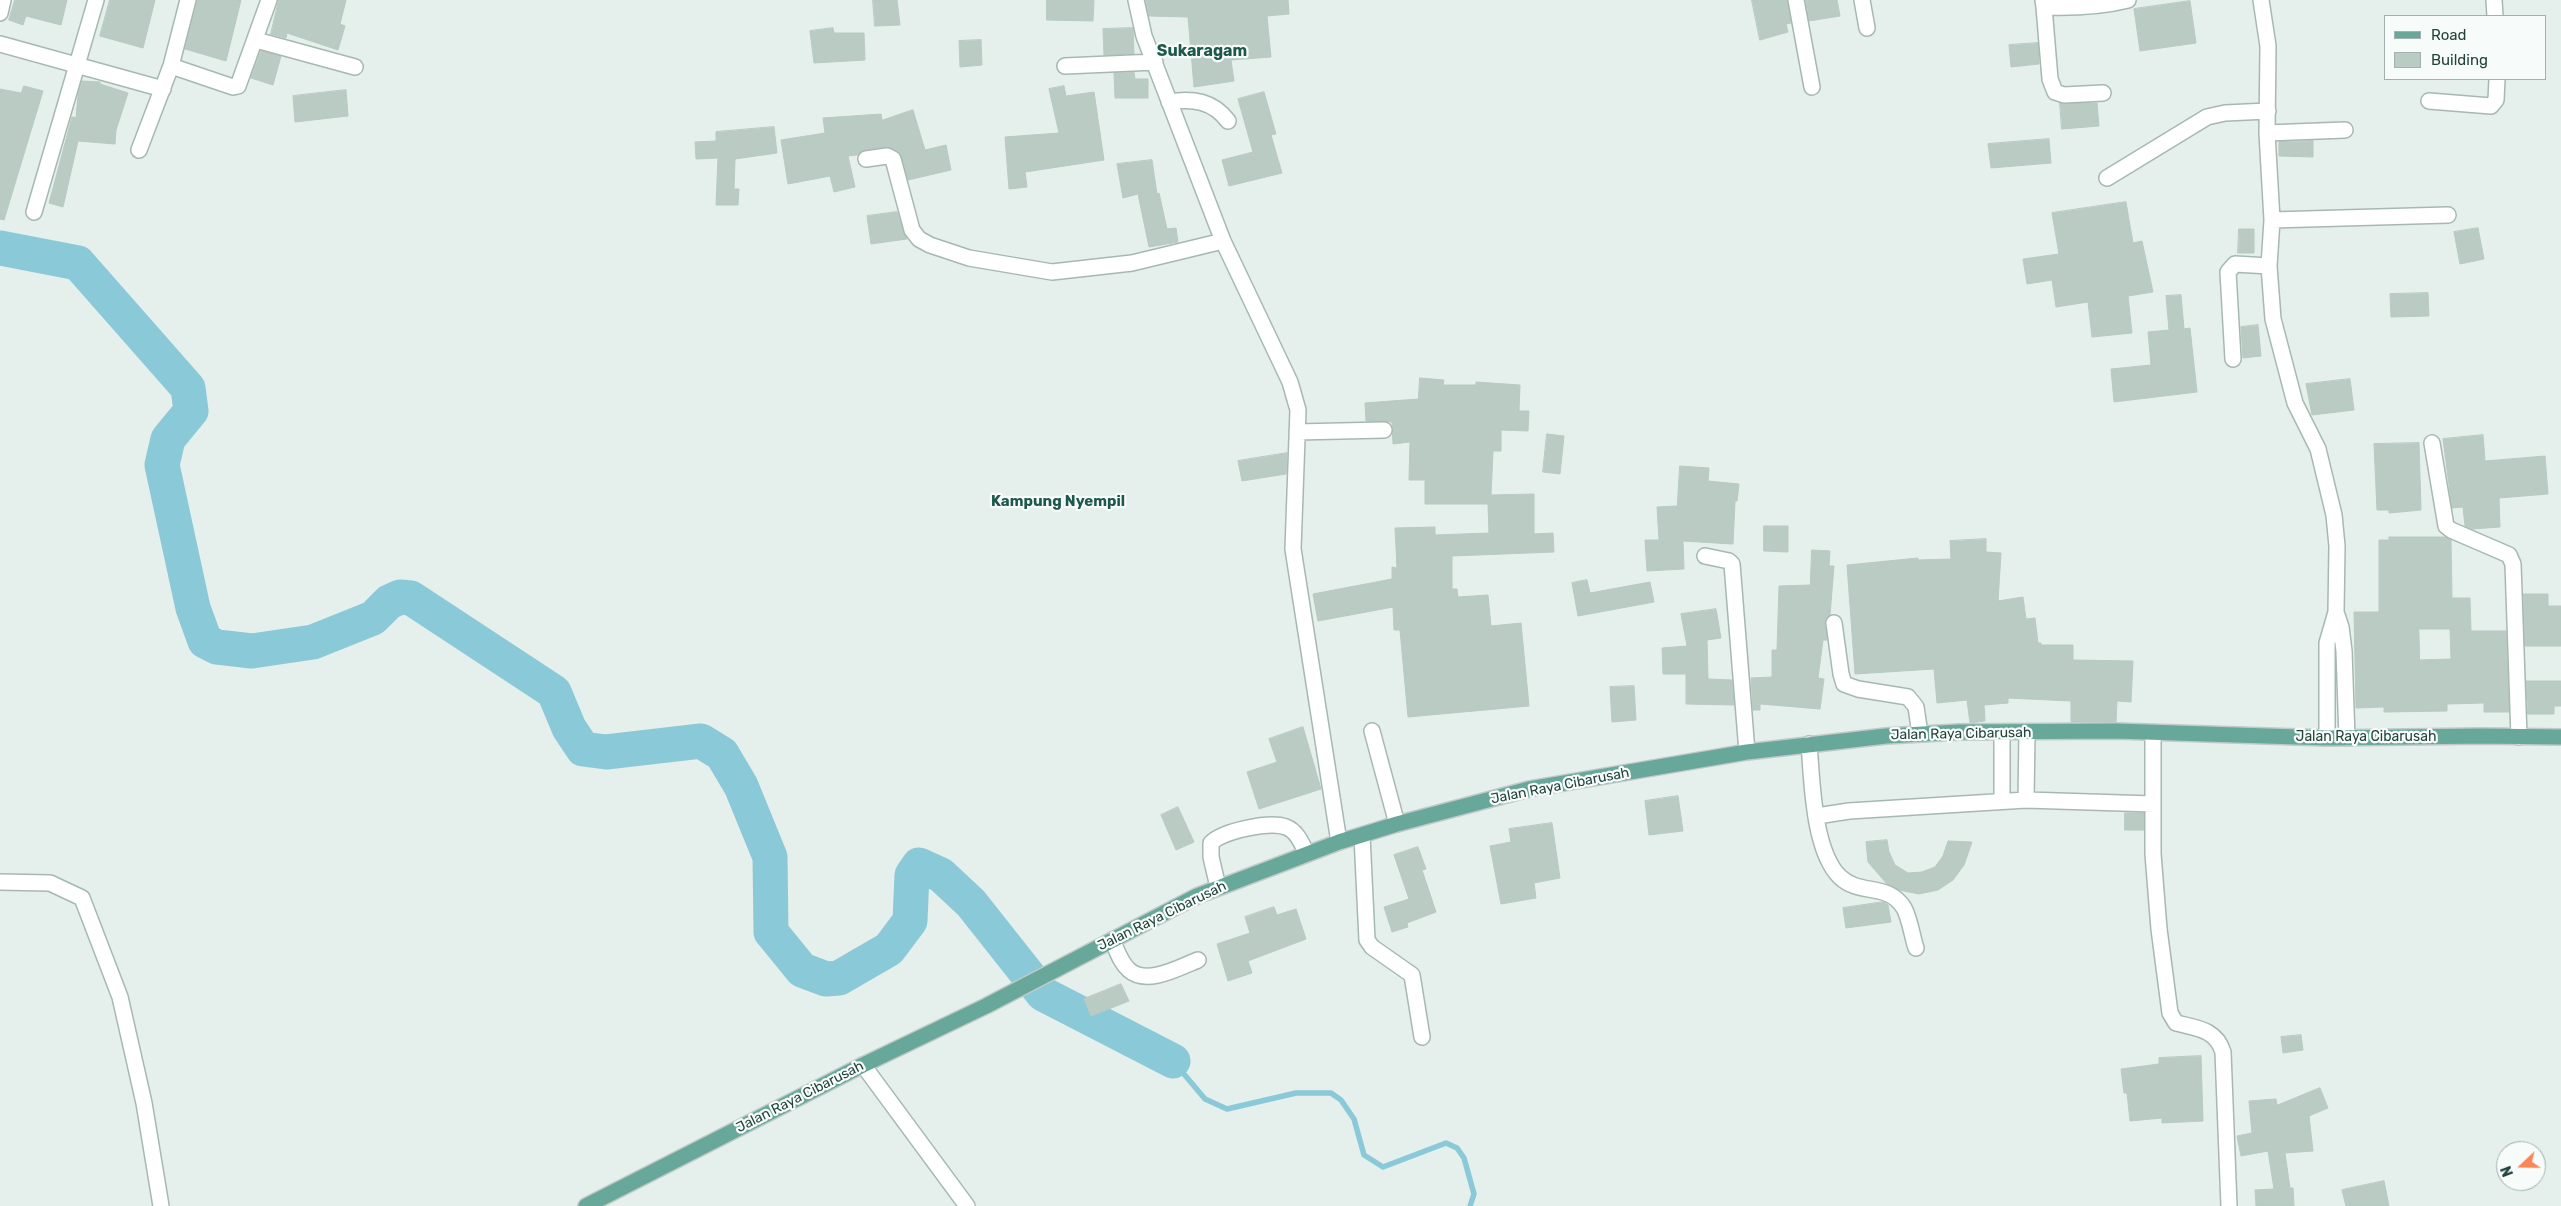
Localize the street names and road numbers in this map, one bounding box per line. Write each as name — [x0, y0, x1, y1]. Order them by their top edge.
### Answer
street label: Jalan Raya Cibarusah — [1890, 724, 2032, 744]
street label: Jalan Raya Cibarusah — [2296, 729, 2436, 745]
street label: Jalan Raya Cibarusah — [1489, 764, 1631, 808]
street label: Jalan Raya Cibarusah — [1095, 878, 1229, 954]
street label: Jalan Raya Cibarusah — [733, 1058, 867, 1136]

